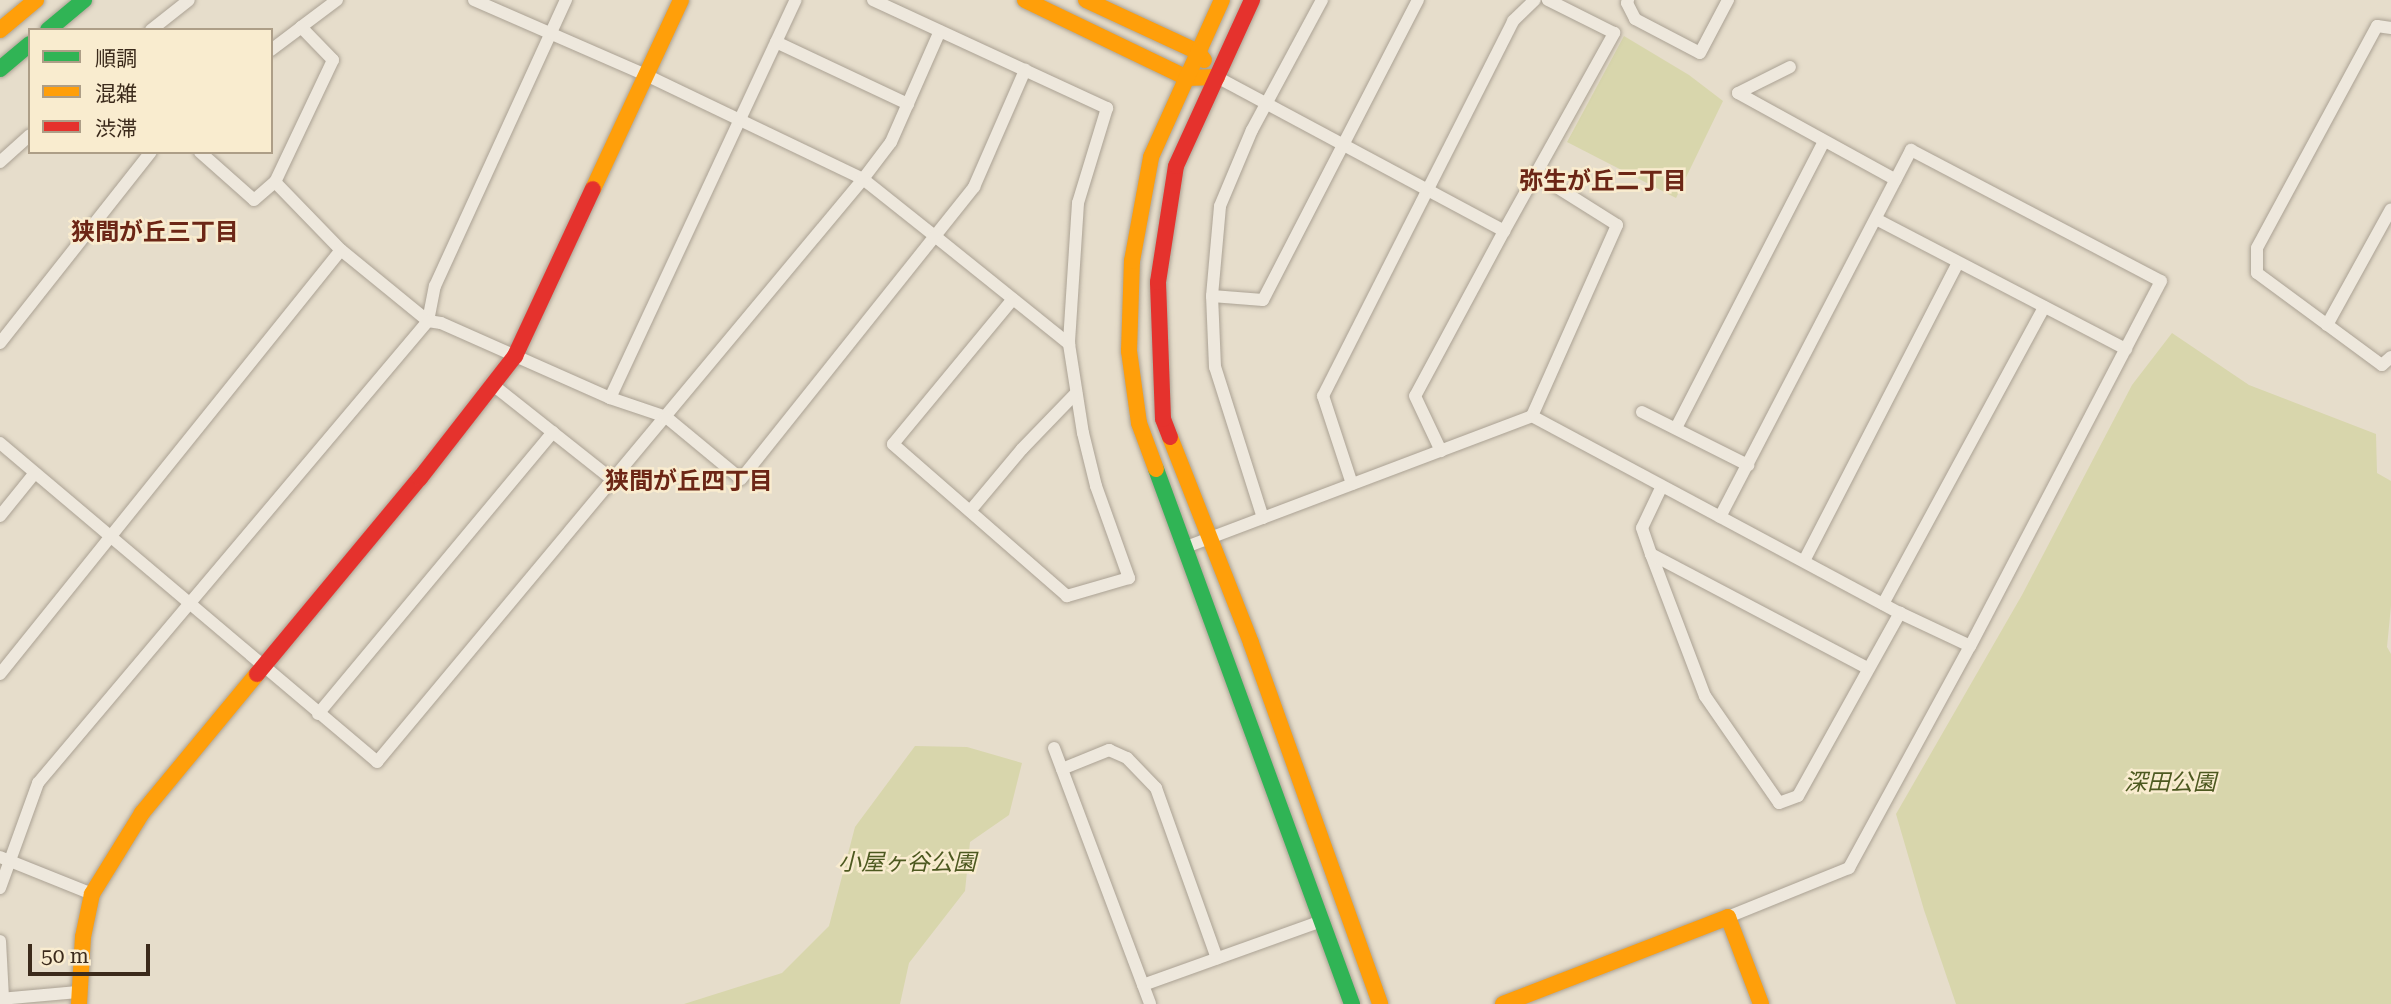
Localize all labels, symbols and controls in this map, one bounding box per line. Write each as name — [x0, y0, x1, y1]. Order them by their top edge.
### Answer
legend — [28, 28, 273, 154]
text: 順調 — [95, 47, 137, 71]
text: 混雑 — [95, 82, 137, 106]
text: 渋滞 — [95, 117, 137, 141]
district label: 弥生が丘二丁目 — [1519, 168, 1687, 196]
district label: 狭間が丘三丁目 — [71, 219, 239, 247]
district label: 狭間が丘四丁目 — [605, 468, 773, 496]
park label: 深田公園 — [2124, 769, 2216, 797]
park label: 小屋ヶ谷公園 — [838, 849, 976, 877]
scale bar — [32, 930, 154, 974]
text: 50 m — [41, 944, 89, 968]

